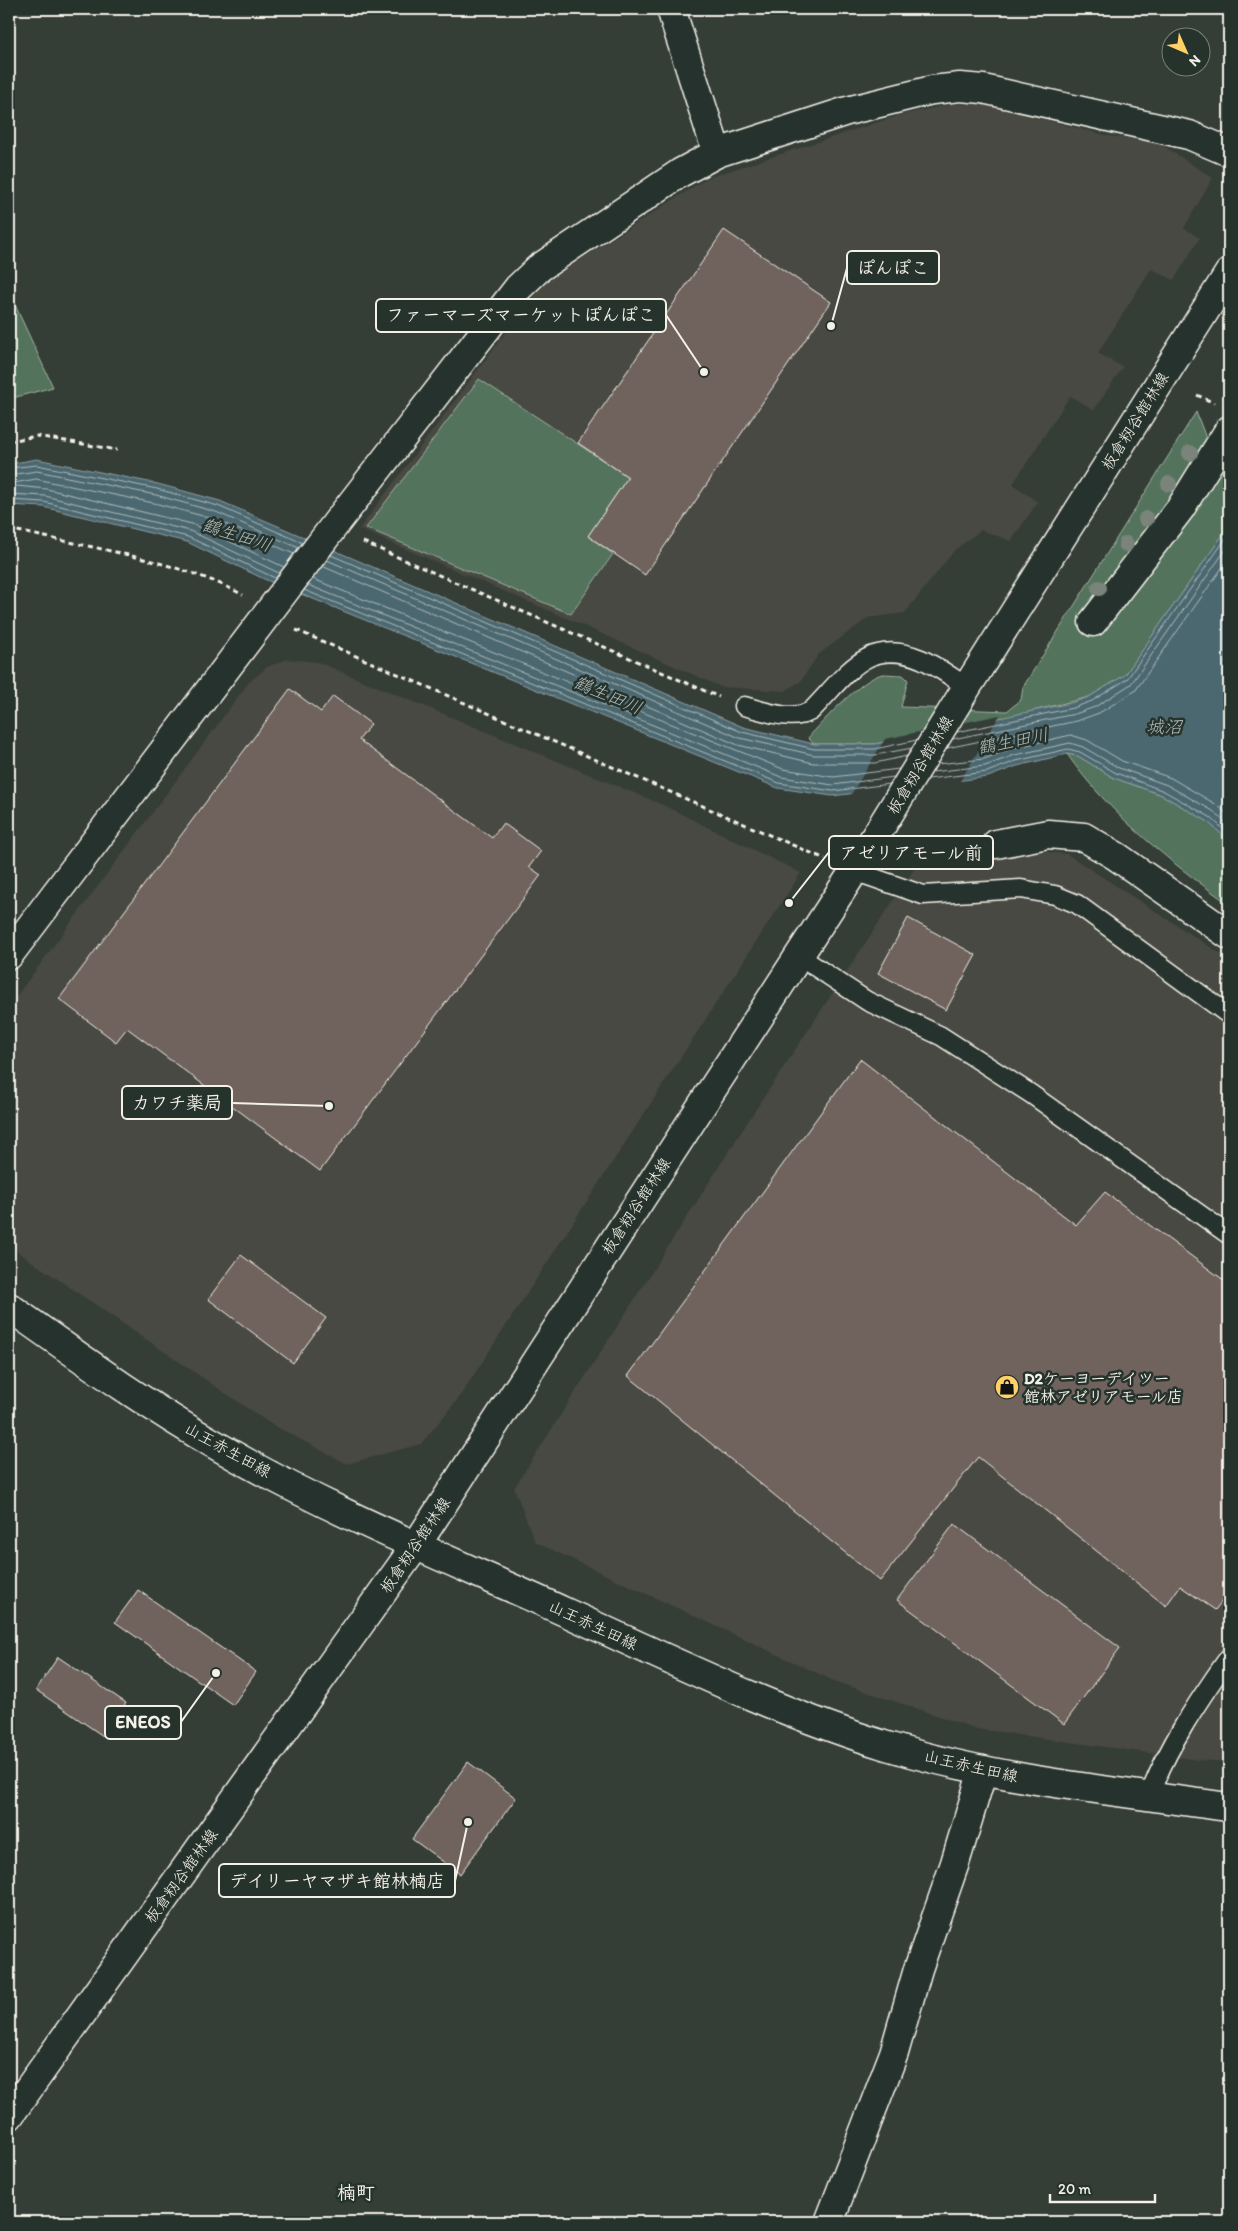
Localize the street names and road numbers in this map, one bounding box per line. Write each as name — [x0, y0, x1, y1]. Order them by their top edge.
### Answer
street label: 板倉籾谷館林線 — [1097, 368, 1173, 474]
street label: 板倉籾谷館林線 — [883, 712, 957, 818]
street label: 板倉籾谷館林線 — [598, 1154, 674, 1258]
street label: 山王赤生田線 — [181, 1418, 275, 1482]
street label: 板倉籾谷館林線 — [376, 1493, 454, 1597]
street label: 山王赤生田線 — [545, 1596, 641, 1654]
street label: 山王赤生田線 — [922, 1746, 1020, 1786]
street label: 板倉籾谷館林線 — [140, 1825, 222, 1927]

